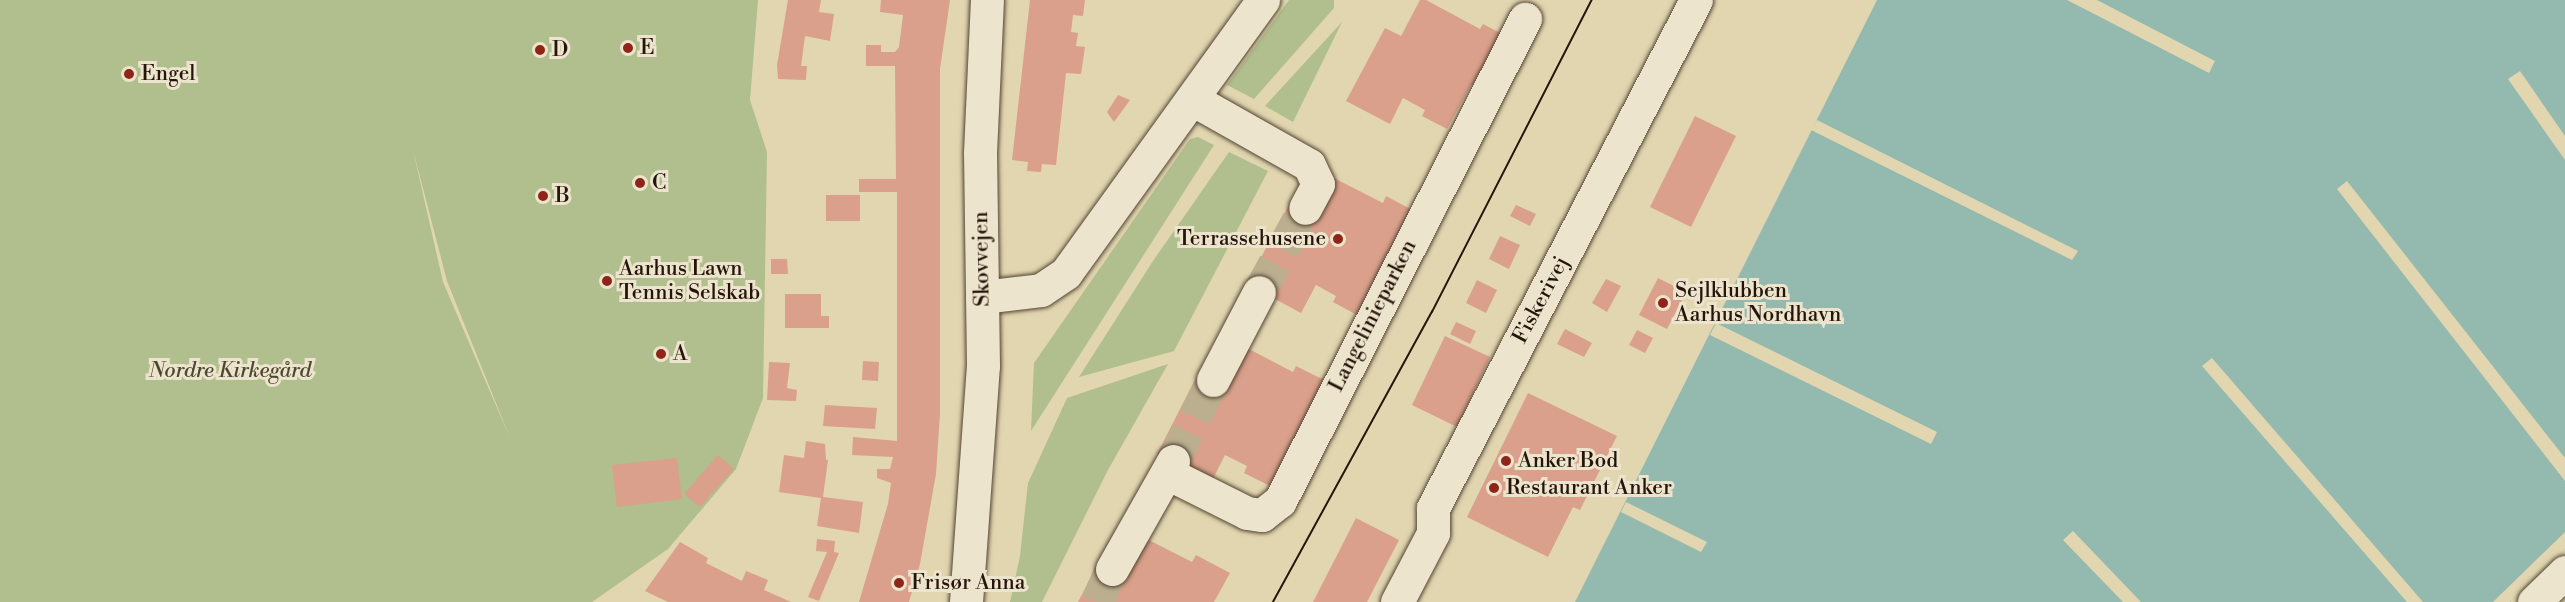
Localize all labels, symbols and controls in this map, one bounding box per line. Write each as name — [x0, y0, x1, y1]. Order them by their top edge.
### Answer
place label: E — [640, 35, 655, 61]
place label: D — [552, 37, 568, 63]
marker: E — [621, 41, 635, 55]
marker: D — [533, 43, 547, 57]
place label: Engel — [141, 61, 195, 87]
marker: Engel — [122, 67, 136, 81]
place label: C — [652, 170, 666, 196]
marker: C — [633, 176, 647, 190]
place label: B — [555, 183, 570, 209]
marker: B — [536, 189, 550, 203]
street label: Skovvejen — [969, 211, 995, 307]
place label: Terrassehusene — [1177, 226, 1326, 252]
marker: Terrassehusene — [1331, 232, 1345, 246]
street label: Langelinieparken — [1324, 236, 1422, 396]
street label: Fiskerivej — [1508, 252, 1574, 348]
place label: Aarhus Lawn Tennis Selskab — [619, 256, 760, 306]
marker: Aarhus Lawn Tennis Selskab — [600, 274, 614, 288]
place label: Sejlklubben Aarhus Nordhavn — [1675, 278, 1841, 328]
marker: Sejlklubben Aarhus Nordhavn — [1656, 296, 1670, 310]
place label: A — [673, 341, 687, 367]
marker: A — [654, 347, 668, 361]
park label: Nordre Kirkegård — [149, 358, 311, 384]
place label: Anker Bod — [1518, 448, 1618, 474]
marker: Anker Bod — [1499, 454, 1513, 468]
place label: Restaurant Anker — [1506, 475, 1672, 501]
marker: Restaurant Anker — [1487, 481, 1501, 495]
place label: Frisør Anna — [911, 570, 1025, 596]
marker: Frisør Anna — [892, 576, 906, 590]

